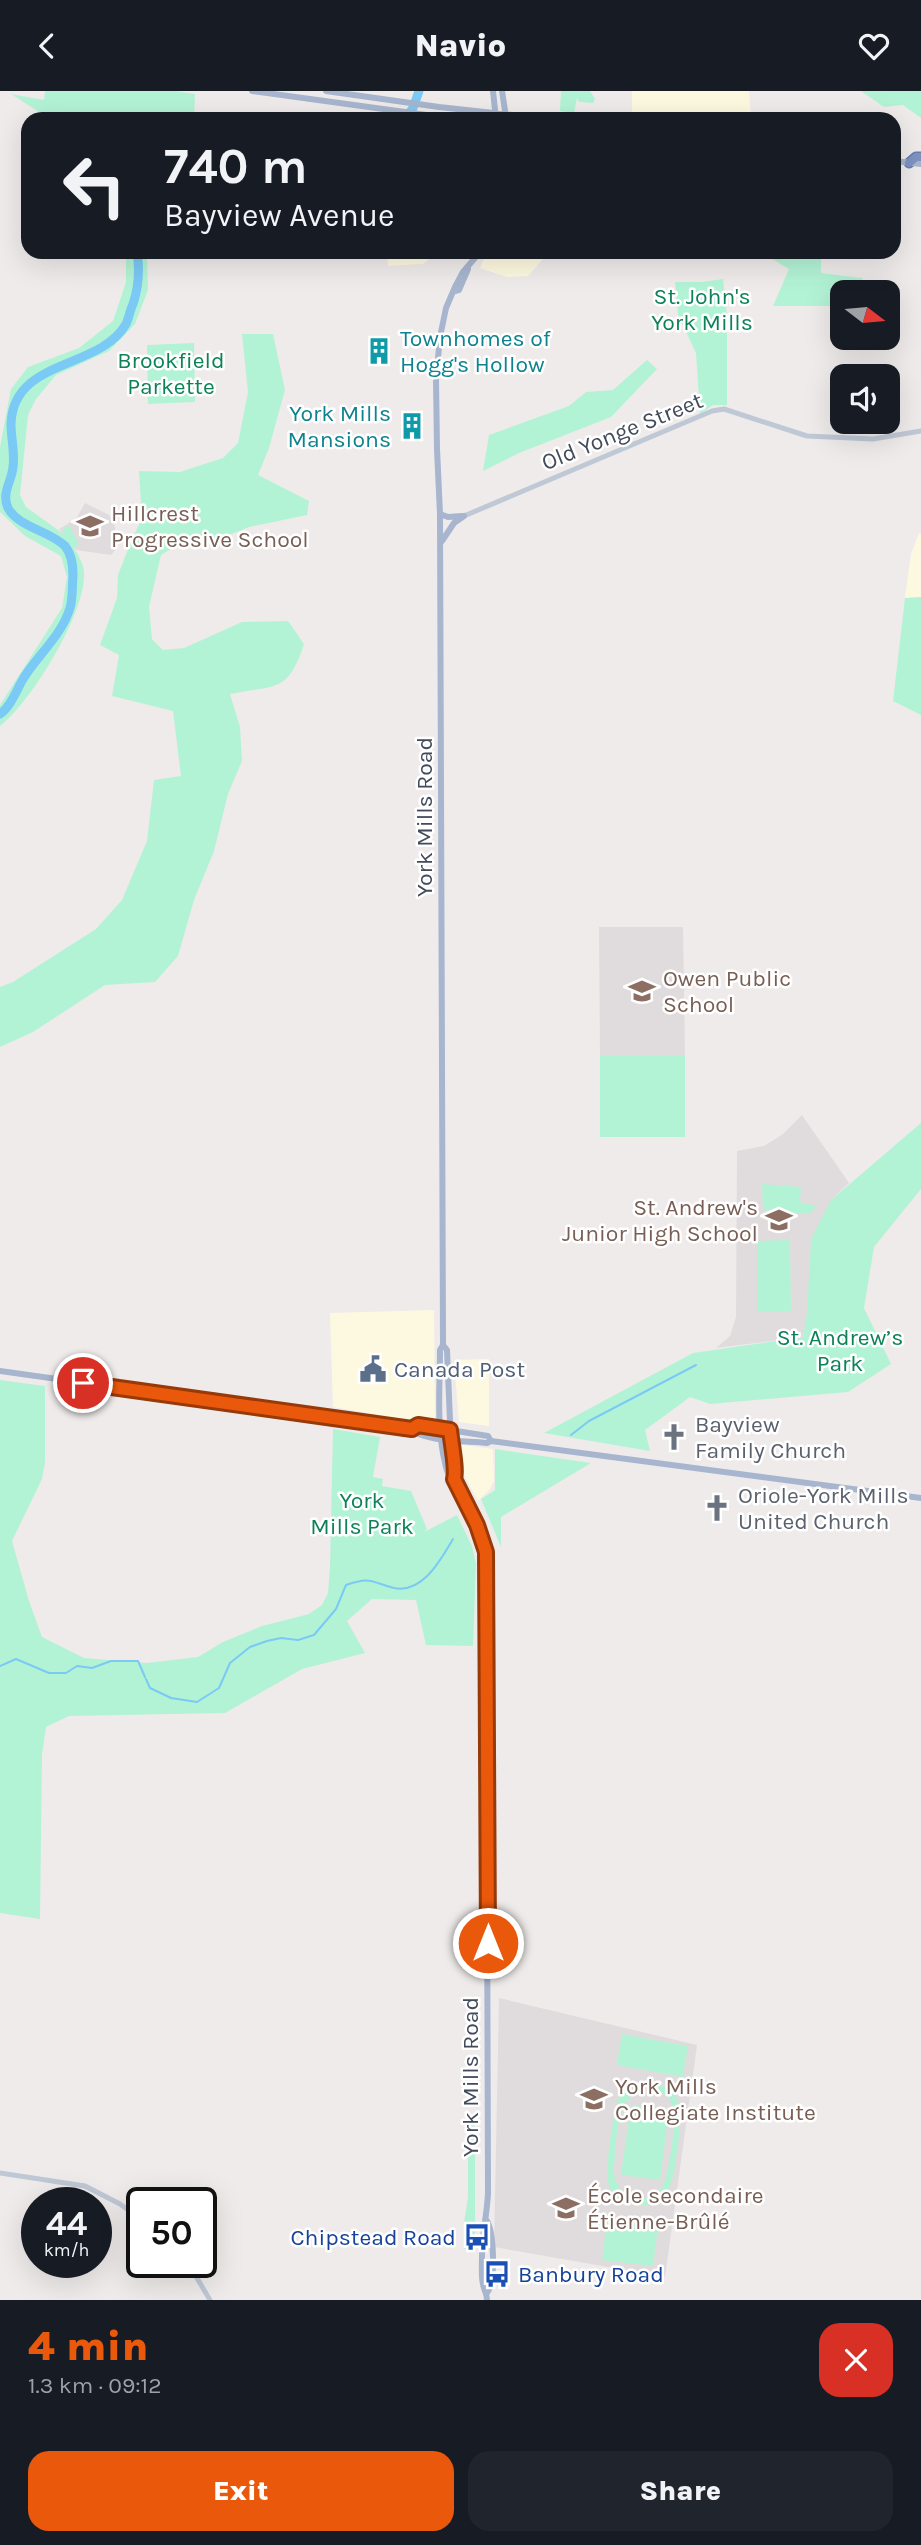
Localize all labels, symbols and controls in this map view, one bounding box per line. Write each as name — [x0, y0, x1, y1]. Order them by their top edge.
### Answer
icon: back — [28, 27, 66, 65]
text: Navio — [415, 27, 506, 64]
icon: heart — [855, 27, 893, 65]
text: 740 m — [164, 138, 307, 195]
icon: left — [49, 140, 140, 231]
text: Bayview Avenue — [164, 197, 395, 234]
north arrow — [830, 280, 900, 350]
map controls — [830, 280, 900, 434]
park label: St. John's York Mills — [651, 283, 753, 336]
place label: Townhomes of Hogg's Hollow — [400, 325, 551, 378]
building icon: Townhomes of Hogg's Hollow — [364, 336, 394, 366]
park label: Brookfield Parkette — [117, 347, 225, 400]
button: sound — [830, 364, 900, 434]
street label: Old Yonge Street — [538, 387, 707, 476]
place label: York Mills Mansions — [288, 400, 391, 453]
building icon: York Mills Mansions — [397, 411, 427, 441]
place label: Hillcrest Progressive School — [111, 500, 309, 553]
school or university icon: Hillcrest Progressive School — [75, 511, 105, 541]
street label: York Mills Road — [411, 737, 438, 897]
place label: Owen Public School — [663, 965, 791, 1018]
school or university icon: Owen Public School — [627, 976, 657, 1006]
place label: St. Andrew's Junior High School — [562, 1194, 758, 1247]
school or university icon: St. Andrew's Junior High School — [764, 1205, 794, 1235]
park label: St. Andrew’s Park — [777, 1324, 903, 1377]
pin — [53, 1353, 113, 1413]
public building icon: Canada Post — [358, 1354, 388, 1384]
place label: Canada Post — [394, 1356, 525, 1383]
icon: arrive — [64, 1364, 102, 1402]
place label: Bayview Family Church — [695, 1411, 846, 1464]
church icon: Bayview Family Church — [659, 1422, 689, 1452]
place label: Oriole-York Mills United Church — [738, 1482, 909, 1535]
park label: York Mills Park — [310, 1487, 414, 1540]
church icon: Oriole-York Mills United Church — [702, 1493, 732, 1523]
position arrow — [451, 1906, 525, 1980]
street label: York Mills Road — [457, 1997, 484, 2157]
place label: York Mills Collegiate Institute — [615, 2073, 816, 2126]
school or university icon: York Mills Collegiate Institute — [579, 2084, 609, 2114]
place label: École secondaire Étienne-Brûlé — [587, 2182, 764, 2235]
speed limit sign: 50 — [126, 2187, 217, 2278]
school or university icon: École secondaire Étienne-Brûlé — [551, 2193, 581, 2223]
text: 44 — [46, 2203, 87, 2244]
bus stop icon: Chipstead Road — [462, 2222, 492, 2252]
place label: Chipstead Road — [290, 2224, 456, 2251]
text: km/h — [44, 2239, 89, 2261]
bus stop icon: Banbury Road — [482, 2259, 512, 2289]
place label: Banbury Road — [518, 2261, 664, 2288]
text: 4 min — [28, 2321, 149, 2371]
button: close — [819, 2323, 893, 2397]
text: 1.3 km · 09:12 — [28, 2372, 161, 2399]
button: Exit — [28, 2451, 454, 2531]
button: Share — [468, 2451, 893, 2531]

